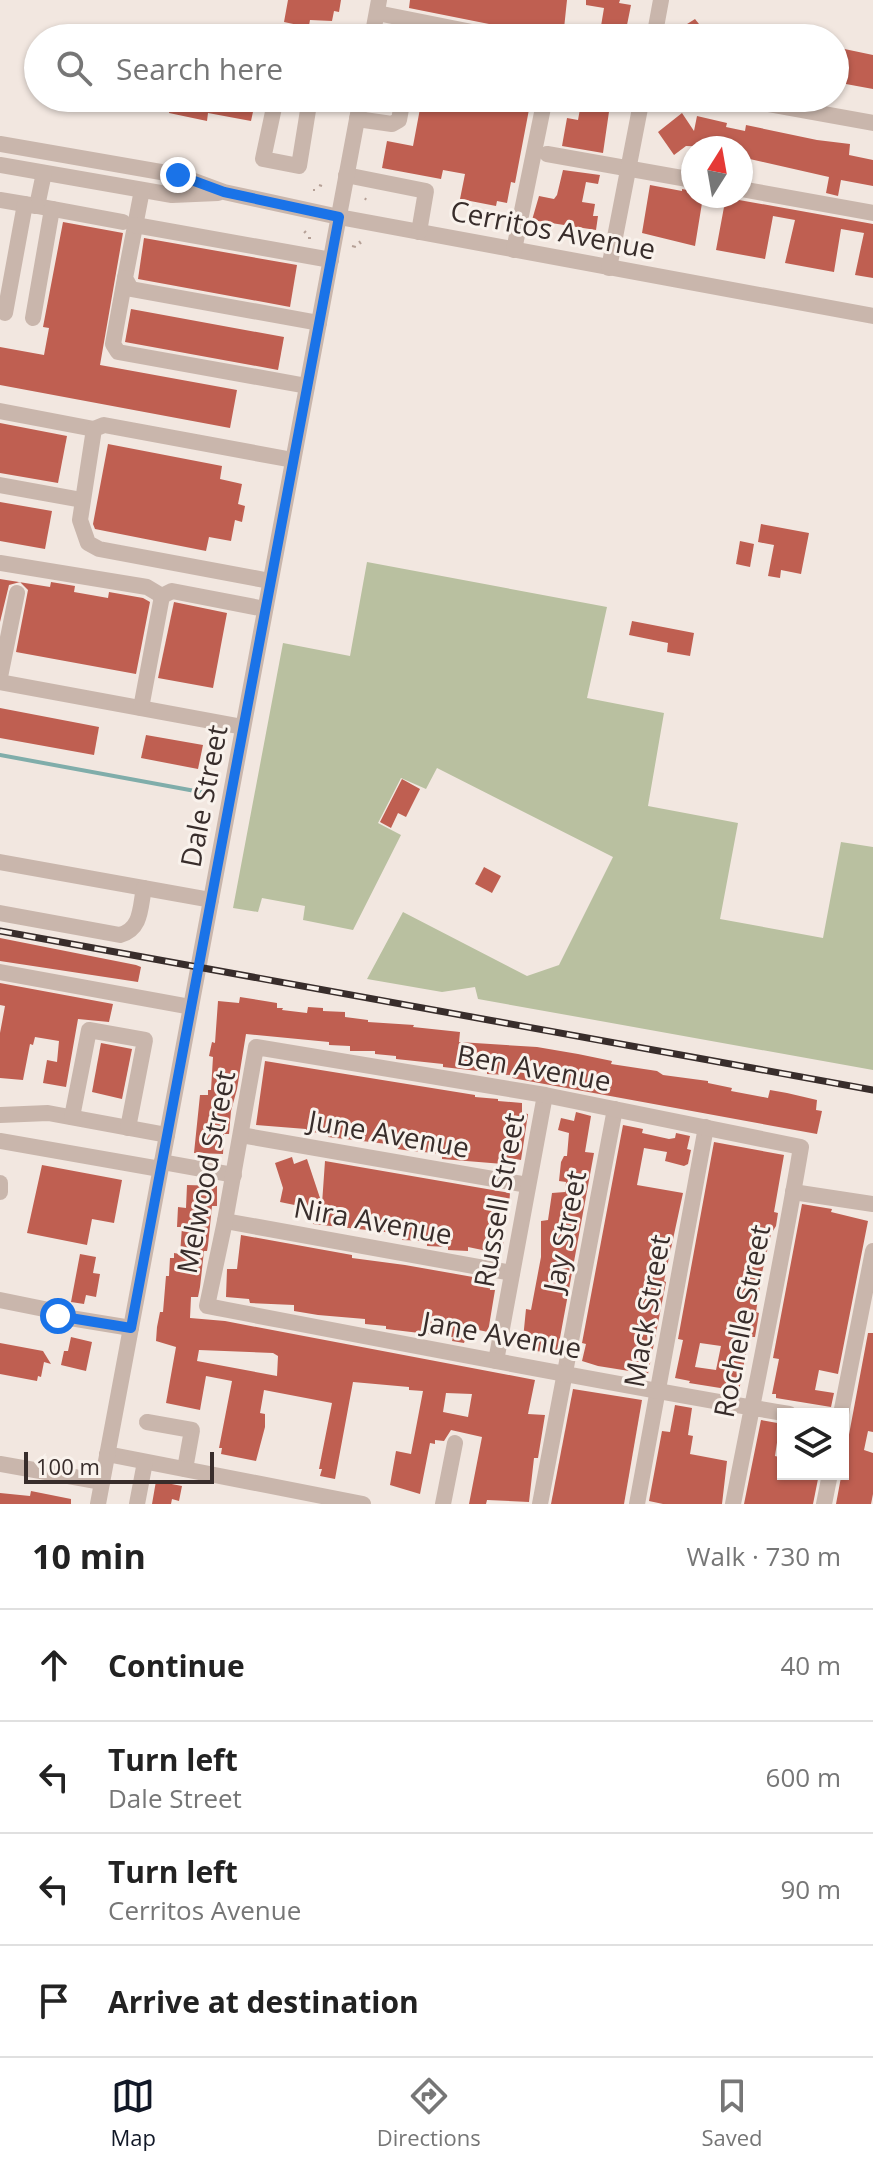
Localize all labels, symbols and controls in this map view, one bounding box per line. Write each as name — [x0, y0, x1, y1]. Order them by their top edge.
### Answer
search box — [24, 24, 849, 112]
icon: search — [52, 46, 96, 90]
text: Search here — [116, 48, 283, 89]
north arrow — [681, 136, 753, 208]
route end — [160, 157, 196, 193]
street label: Cerritos Avenue — [447, 190, 659, 268]
street label: Dale Street — [171, 721, 235, 870]
street label: Ben Avenue — [454, 1035, 614, 1099]
street label: Melwood Street — [167, 1067, 243, 1277]
street label: June Avenue — [303, 1100, 472, 1166]
street label: Russell Street — [464, 1110, 532, 1290]
street label: Jay Street — [533, 1167, 594, 1298]
street label: Nira Avenue — [291, 1187, 455, 1253]
street label: Rochelle Street — [704, 1221, 778, 1421]
street label: Mack Street — [614, 1232, 678, 1390]
route start — [40, 1298, 76, 1334]
street label: Jane Avenue — [417, 1301, 585, 1367]
map controls — [777, 1408, 849, 1480]
button: layers — [777, 1408, 849, 1480]
scale bar — [24, 1448, 214, 1484]
text: 100 m — [36, 1451, 100, 1481]
text: 10 min — [32, 1533, 146, 1579]
text: Walk · 730 m — [687, 1538, 841, 1574]
icon: ahead — [32, 1643, 76, 1687]
text: Continue — [108, 1645, 245, 1686]
text: 40 m — [780, 1647, 841, 1683]
text: Turn left — [108, 1739, 238, 1780]
icon: left — [32, 1755, 76, 1799]
text: 600 m — [766, 1759, 841, 1795]
text: Dale Street — [108, 1780, 242, 1816]
text: Turn left — [108, 1851, 238, 1892]
icon: left — [32, 1867, 76, 1911]
text: 90 m — [780, 1871, 841, 1907]
text: Cerritos Avenue — [108, 1892, 301, 1928]
icon: arrive — [32, 1979, 76, 2023]
text: Arrive at destination — [108, 1981, 419, 2022]
tab: Map — [110, 2074, 156, 2152]
tab: Directions — [377, 2074, 481, 2152]
tab: Saved — [701, 2074, 763, 2152]

